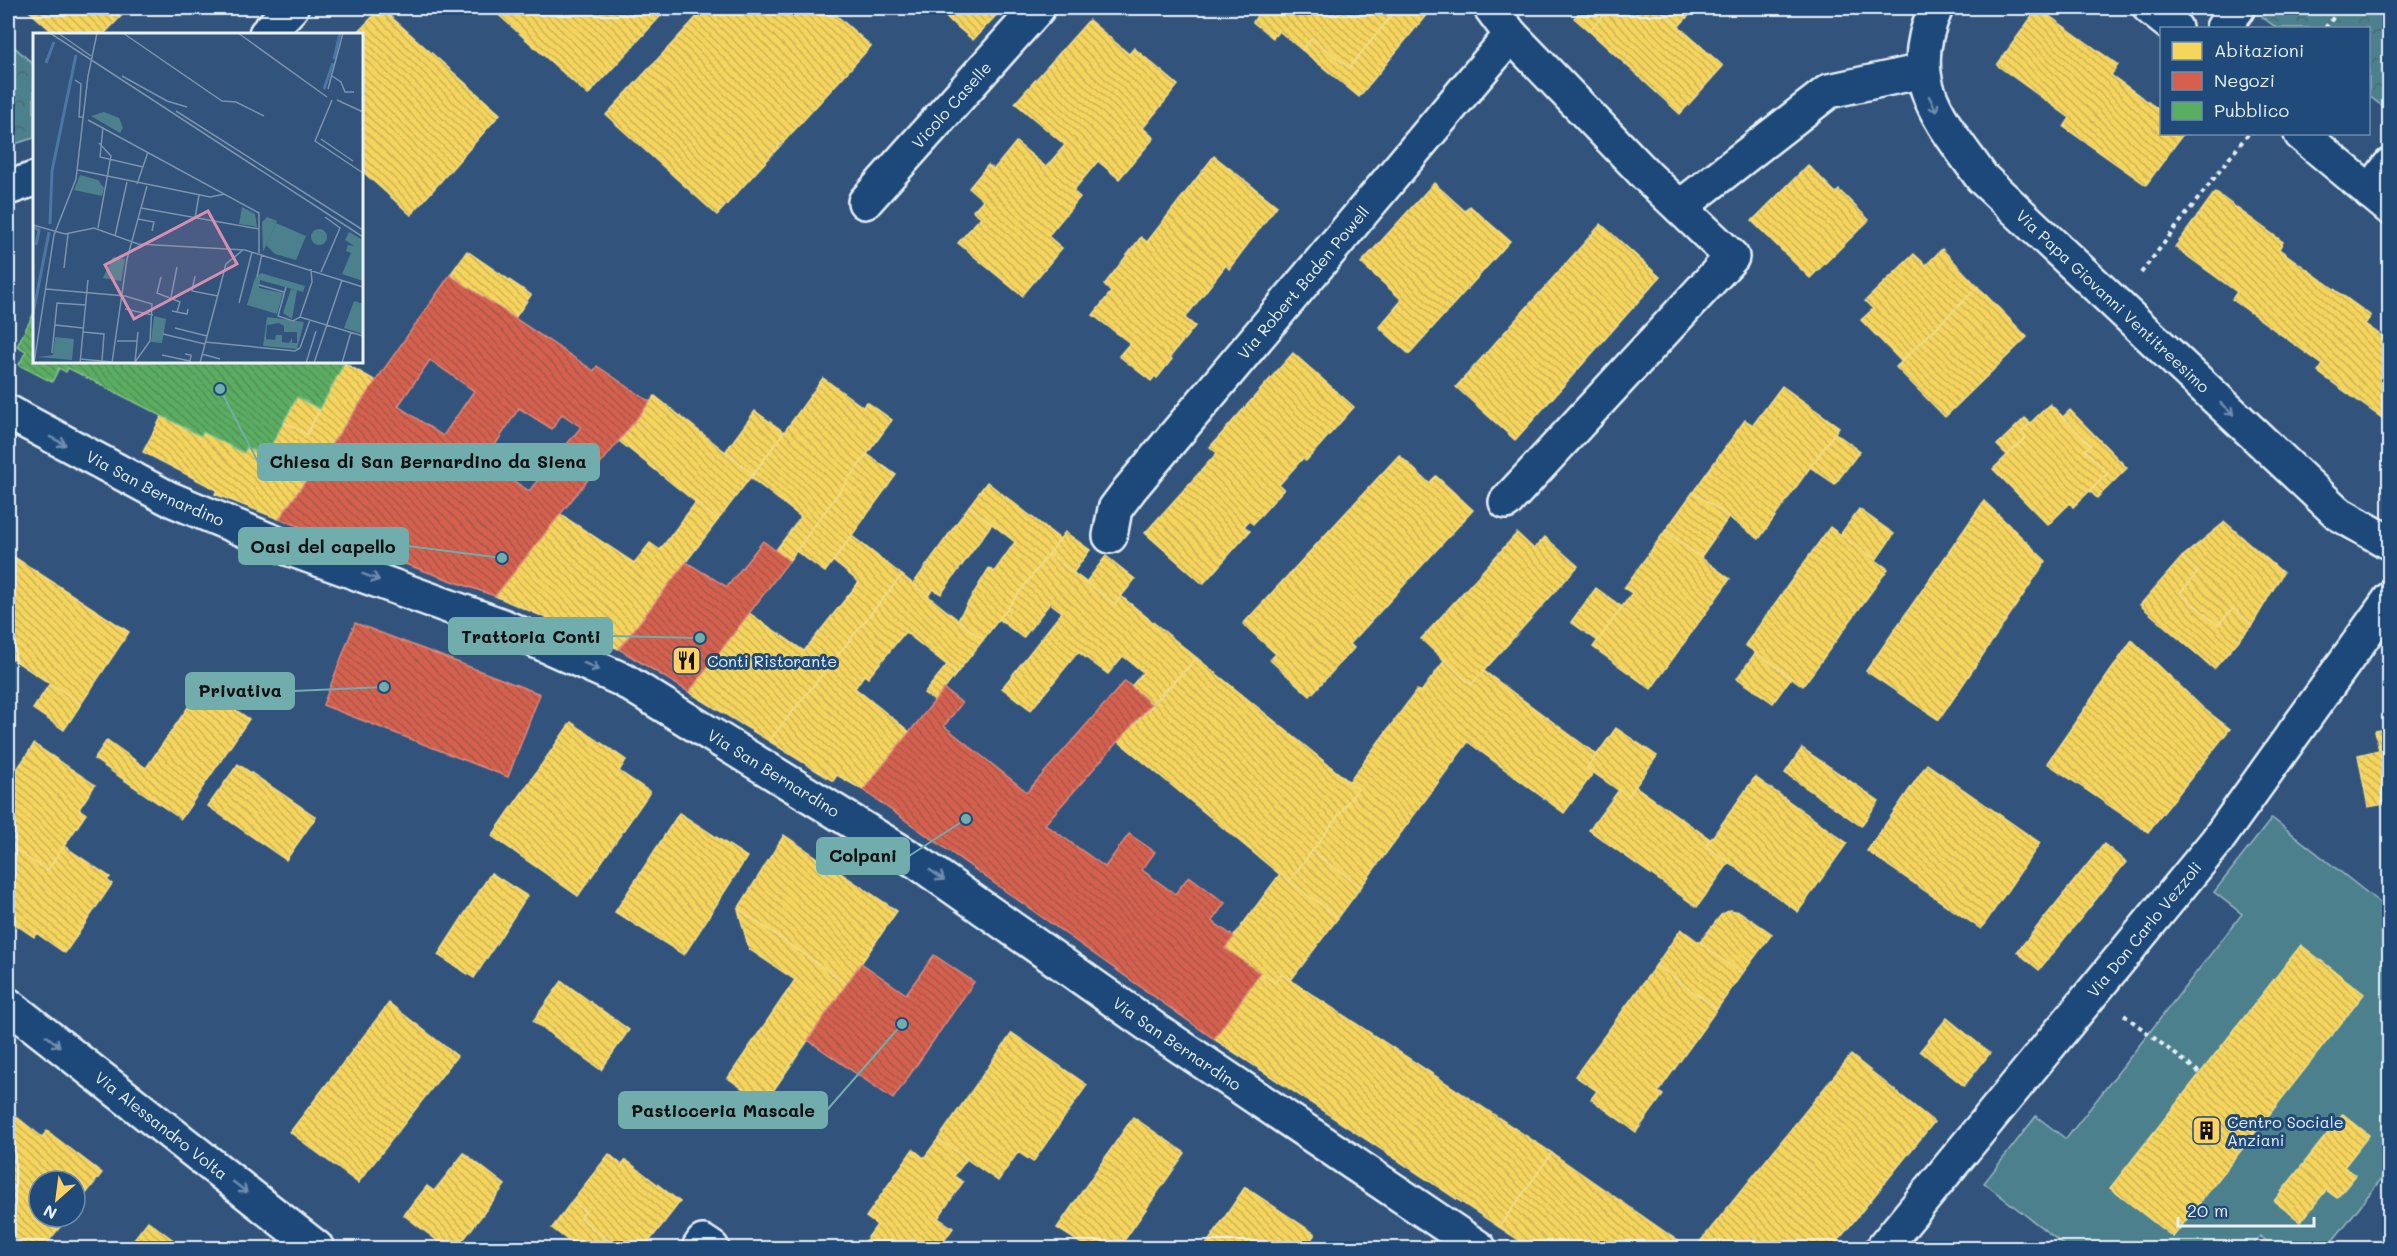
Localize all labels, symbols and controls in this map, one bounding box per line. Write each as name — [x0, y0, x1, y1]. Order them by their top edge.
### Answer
legend — [2160, 27, 2370, 135]
inset map — [33, 33, 363, 363]
text: Abitazioni — [2214, 38, 2304, 62]
street label: Vicolo Caselle — [907, 57, 996, 153]
text: Negozi — [2214, 68, 2275, 92]
one-way arrow — [1928, 94, 1939, 112]
text: Pubblico — [2214, 98, 2289, 122]
street label: Via Robert Baden Powell — [1232, 201, 1373, 363]
street label: Via Papa Giovanni Ventitreesimo — [2012, 205, 2214, 397]
one-way arrow — [2220, 402, 2235, 416]
one-way arrow — [49, 436, 67, 447]
callout: Chiesa di San Bernardino da Siena — [258, 444, 599, 480]
street label: Via San Bernardino — [83, 445, 228, 530]
text: Chiesa di San Bernardino da Siena — [270, 449, 586, 473]
callout: Oasi del capello — [239, 528, 408, 564]
text: Oasi del capello — [250, 534, 396, 558]
one-way arrow — [362, 573, 380, 584]
callout: Trattoria Conti — [449, 618, 612, 654]
text: Trattoria Conti — [461, 624, 601, 648]
restaurant icon: Conti Ristorante — [670, 645, 702, 677]
place label: Conti Ristorante — [707, 650, 837, 671]
one-way arrow — [582, 660, 600, 672]
callout: Privativa — [186, 673, 294, 709]
text: Privativa — [198, 678, 282, 702]
street label: Via San Bernardino — [704, 724, 844, 821]
callout: Colpani — [817, 838, 909, 874]
text: Colpani — [829, 843, 897, 867]
street label: Via Don Carlo Vezzoli — [2082, 857, 2206, 1001]
one-way arrow — [929, 869, 945, 882]
street label: Via San Bernardino — [1109, 992, 1246, 1095]
one-way arrow — [45, 1034, 61, 1047]
street label: Via Alessandro Volta — [91, 1066, 232, 1184]
callout: Pasticceria Mascale — [619, 1092, 827, 1128]
text: Pasticceria Mascale — [631, 1098, 815, 1122]
place label: Centro Sociale Anziani — [2227, 1111, 2344, 1150]
building icon: Centro Sociale Anziani — [2190, 1115, 2222, 1147]
north arrow — [27, 1169, 87, 1229]
one-way arrow — [231, 1181, 247, 1194]
scale bar — [2178, 1190, 2314, 1228]
text: 20 m — [2187, 1198, 2228, 1222]
text: N — [39, 1201, 60, 1225]

